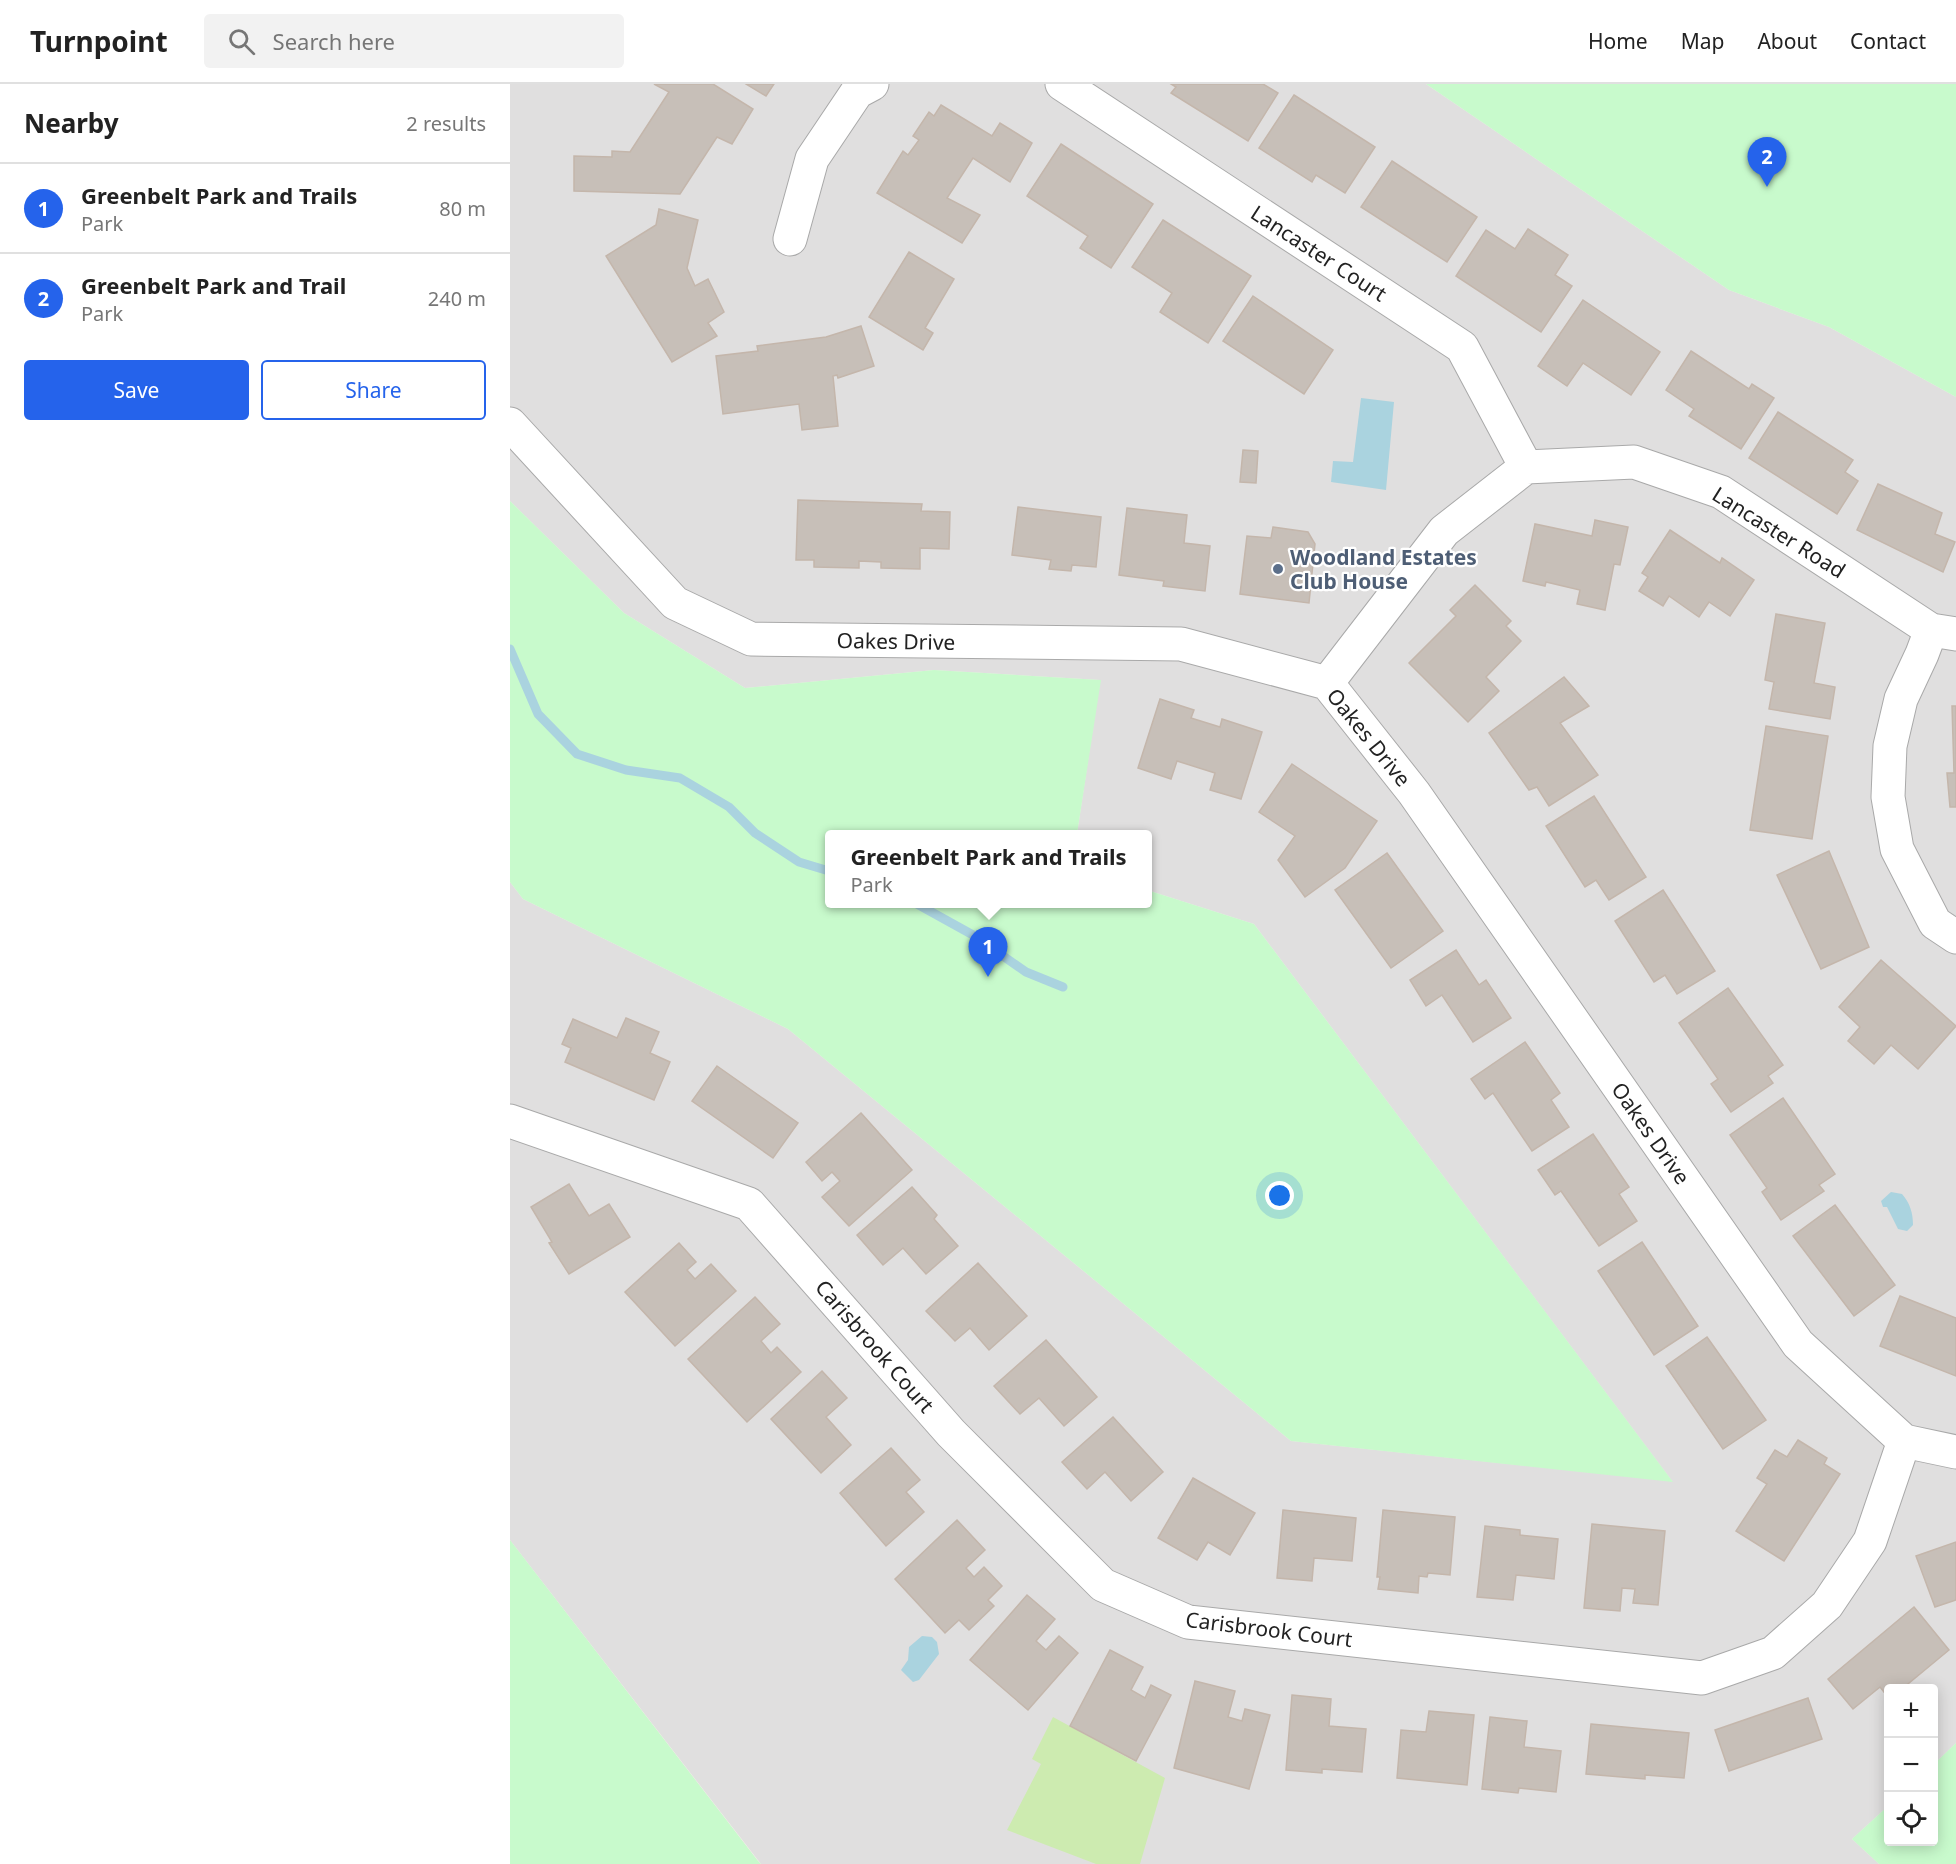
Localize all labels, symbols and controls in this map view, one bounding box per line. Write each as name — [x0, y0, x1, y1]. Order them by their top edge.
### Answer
search box — [204, 14, 624, 68]
text: Turnpoint — [30, 22, 168, 60]
icon: search — [225, 25, 258, 58]
text: Search here — [273, 26, 395, 56]
text: Home — [1588, 27, 1648, 55]
text: Map — [1681, 27, 1724, 55]
text: About — [1757, 27, 1817, 55]
text: Contact — [1850, 27, 1926, 55]
text: Nearby — [24, 105, 119, 141]
text: 2 results — [406, 110, 486, 137]
pin: 2 — [1748, 138, 1786, 187]
text: Greenbelt Park and Trails — [81, 180, 357, 210]
text: 1 — [38, 195, 49, 222]
text: 80 m — [439, 195, 486, 222]
street label: Lancaster Court — [1246, 199, 1393, 308]
text: Park — [81, 210, 123, 237]
text: Greenbelt Park and Trail — [81, 270, 346, 300]
text: 2 — [38, 285, 49, 312]
text: 240 m — [428, 285, 486, 312]
text: Park — [81, 300, 123, 327]
button: Save — [24, 360, 249, 420]
button: Share — [261, 360, 486, 420]
street label: Lancaster Road — [1707, 480, 1851, 584]
place label: Woodland Estates Club House — [1290, 543, 1477, 595]
marker: Woodland Estates Club House — [1271, 562, 1285, 576]
street label: Oakes Drive — [836, 626, 956, 656]
street label: Oakes Drive — [1321, 682, 1417, 792]
popup — [825, 830, 1152, 908]
text: Greenbelt Park and Trails — [850, 841, 1127, 871]
text: Park — [850, 871, 893, 898]
pin: 1 — [968, 928, 1008, 977]
street label: Oakes Drive — [1605, 1076, 1697, 1190]
your location — [1265, 1181, 1294, 1210]
street label: Carisbrook Court — [809, 1274, 941, 1419]
street label: Carisbrook Court — [1184, 1605, 1354, 1653]
map controls — [1884, 1684, 1938, 1846]
button: + — [1884, 1684, 1938, 1738]
button: − — [1884, 1738, 1938, 1792]
button: locate — [1884, 1792, 1938, 1846]

